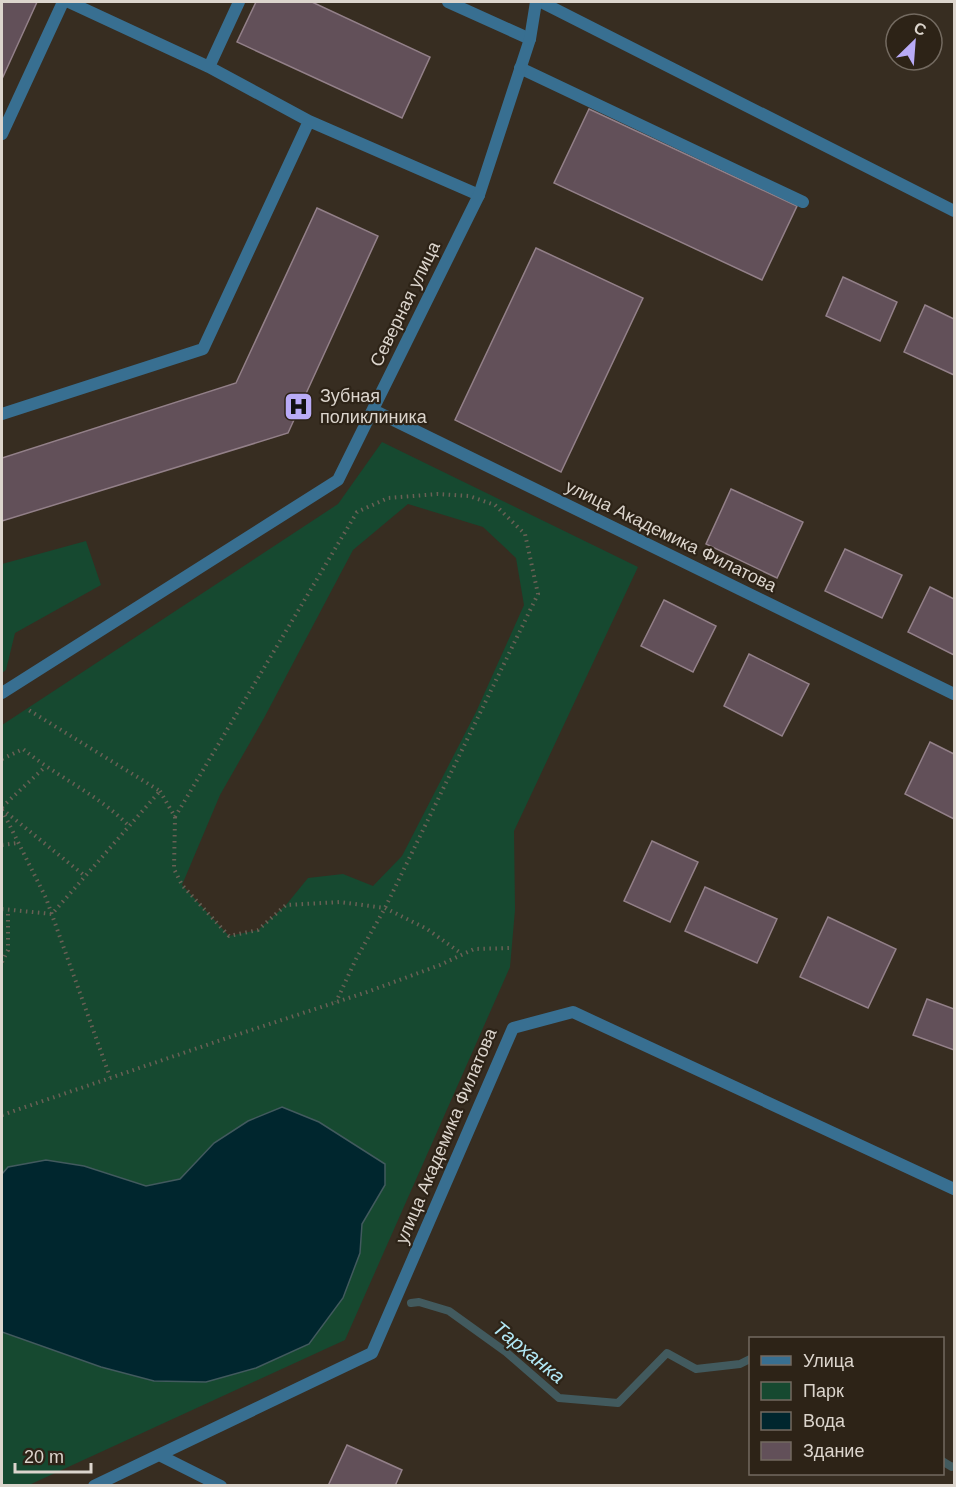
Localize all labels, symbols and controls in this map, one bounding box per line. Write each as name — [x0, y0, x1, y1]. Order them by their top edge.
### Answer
north arrow — [884, 12, 944, 72]
text: С — [911, 19, 929, 39]
street label: Северная улица — [366, 237, 444, 370]
place label: Зубная поликлиника — [320, 386, 428, 427]
hospital icon: Зубная поликлиника — [283, 390, 315, 422]
street label: улица Академика Филатова — [562, 476, 781, 596]
street label: улица Академика Филатова — [391, 1024, 501, 1247]
water label: Тарханка — [489, 1316, 569, 1388]
legend — [749, 1337, 944, 1475]
text: Улица — [803, 1351, 855, 1371]
text: Парк — [803, 1381, 844, 1401]
text: Вода — [803, 1411, 846, 1431]
scale bar — [15, 1436, 92, 1474]
text: Здание — [803, 1441, 864, 1461]
text: 20 m — [24, 1447, 64, 1467]

